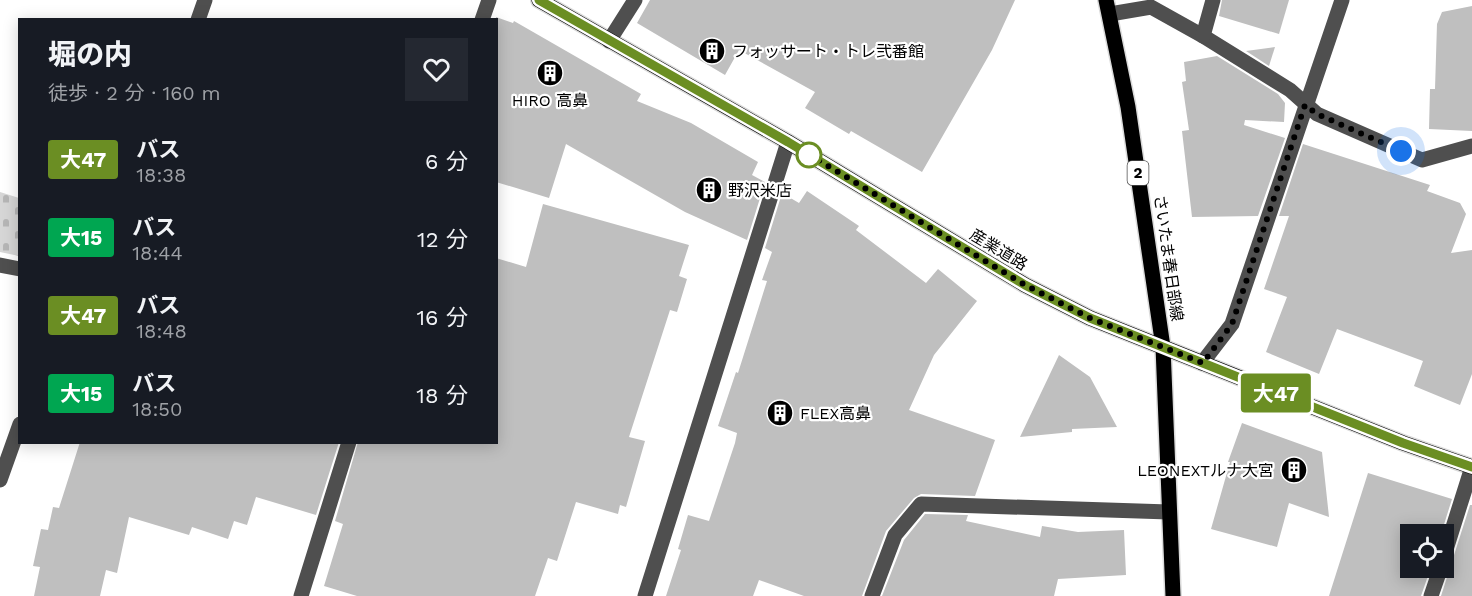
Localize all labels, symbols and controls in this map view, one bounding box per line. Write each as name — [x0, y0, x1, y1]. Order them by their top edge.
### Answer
building icon: フォッサート・トレ弐番館 — [697, 36, 727, 66]
text: 堀の内 — [48, 38, 132, 71]
button: heart — [405, 38, 468, 101]
place label: フォッサート・トレ弐番館 — [732, 42, 924, 61]
building icon: HIRO 高鼻 — [535, 58, 565, 88]
text: 徒歩 · 2 分 · 160 m — [48, 81, 221, 105]
place label: HIRO 高鼻 — [512, 91, 588, 110]
your location — [1386, 136, 1416, 166]
text: バス — [136, 137, 180, 162]
unlabelled marker — [796, 142, 822, 168]
text: 大47 — [60, 147, 106, 172]
text: 6 分 — [425, 149, 468, 174]
road number: 2 — [1128, 161, 1148, 185]
text: 18:38 — [136, 163, 186, 187]
building icon: 野沢米店 — [694, 175, 724, 205]
place label: 野沢米店 — [728, 181, 792, 200]
street label: さいたま春日部線 — [1150, 194, 1187, 323]
text: バス — [132, 215, 176, 240]
text: 大15 — [60, 225, 102, 250]
street label: 産業道路 — [966, 225, 1031, 274]
text: 12 分 — [417, 227, 468, 252]
text: 18:44 — [132, 241, 183, 265]
text: バス — [136, 293, 180, 318]
text: 大47 — [60, 303, 106, 328]
text: 16 分 — [417, 305, 468, 330]
text: 18:48 — [136, 319, 187, 343]
text: バス — [132, 371, 176, 396]
line badge: 大47 — [1242, 374, 1310, 412]
text: 大15 — [60, 381, 102, 406]
text: 大47 — [1253, 381, 1299, 406]
text: 18 分 — [416, 383, 468, 408]
text: 18:50 — [132, 397, 182, 421]
building icon: FLEX高鼻 — [765, 398, 795, 428]
place label: FLEX高鼻 — [800, 404, 871, 423]
building icon: LEONEXTルナ大宮 — [1279, 455, 1309, 485]
place label: LEONEXTルナ大宮 — [1137, 461, 1274, 480]
map controls — [1400, 524, 1454, 578]
button: locate — [1400, 524, 1454, 578]

